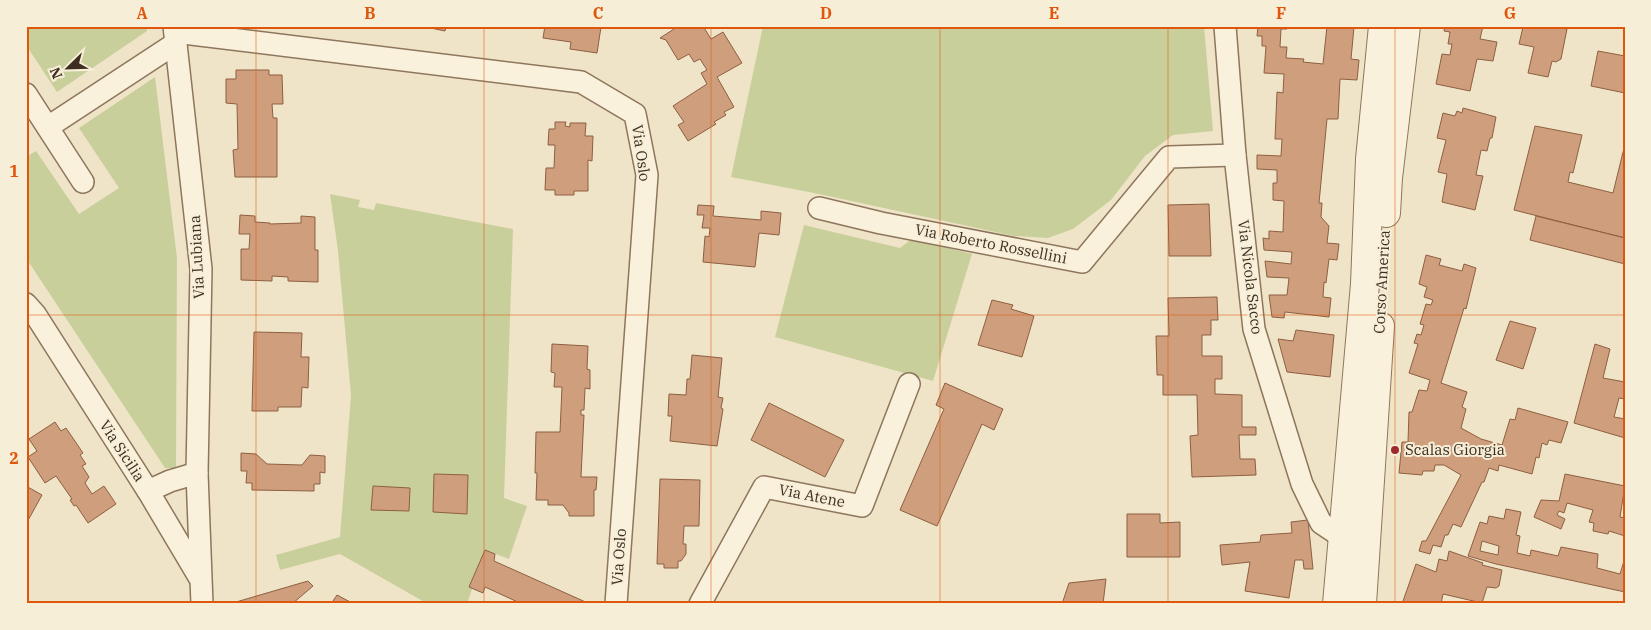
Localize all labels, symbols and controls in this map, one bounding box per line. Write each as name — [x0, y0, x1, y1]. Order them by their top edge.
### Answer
text: A — [136, 3, 148, 23]
text: B — [364, 3, 376, 23]
text: C — [593, 3, 603, 23]
text: D — [820, 3, 832, 23]
text: E — [1049, 3, 1059, 23]
text: F — [1276, 3, 1286, 23]
text: G — [1504, 3, 1516, 23]
north arrow — [42, 42, 92, 92]
text: N — [46, 64, 66, 82]
street label: Via Oslo — [628, 123, 655, 183]
text: 1 — [9, 161, 19, 181]
street label: Via Lubiana — [185, 215, 208, 299]
street label: Via Roberto Rossellini — [913, 219, 1069, 268]
street label: Via Nicola Sacco — [1234, 219, 1267, 335]
street label: Corso America — [1369, 230, 1394, 334]
street label: Via Sicilia — [96, 416, 149, 485]
place label: Scalas Giorgia — [1405, 440, 1505, 459]
marker: Scalas Giorgia — [1389, 444, 1401, 456]
text: 2 — [9, 448, 19, 468]
street label: Via Atene — [777, 480, 847, 511]
street label: Via Oslo — [607, 528, 630, 586]

